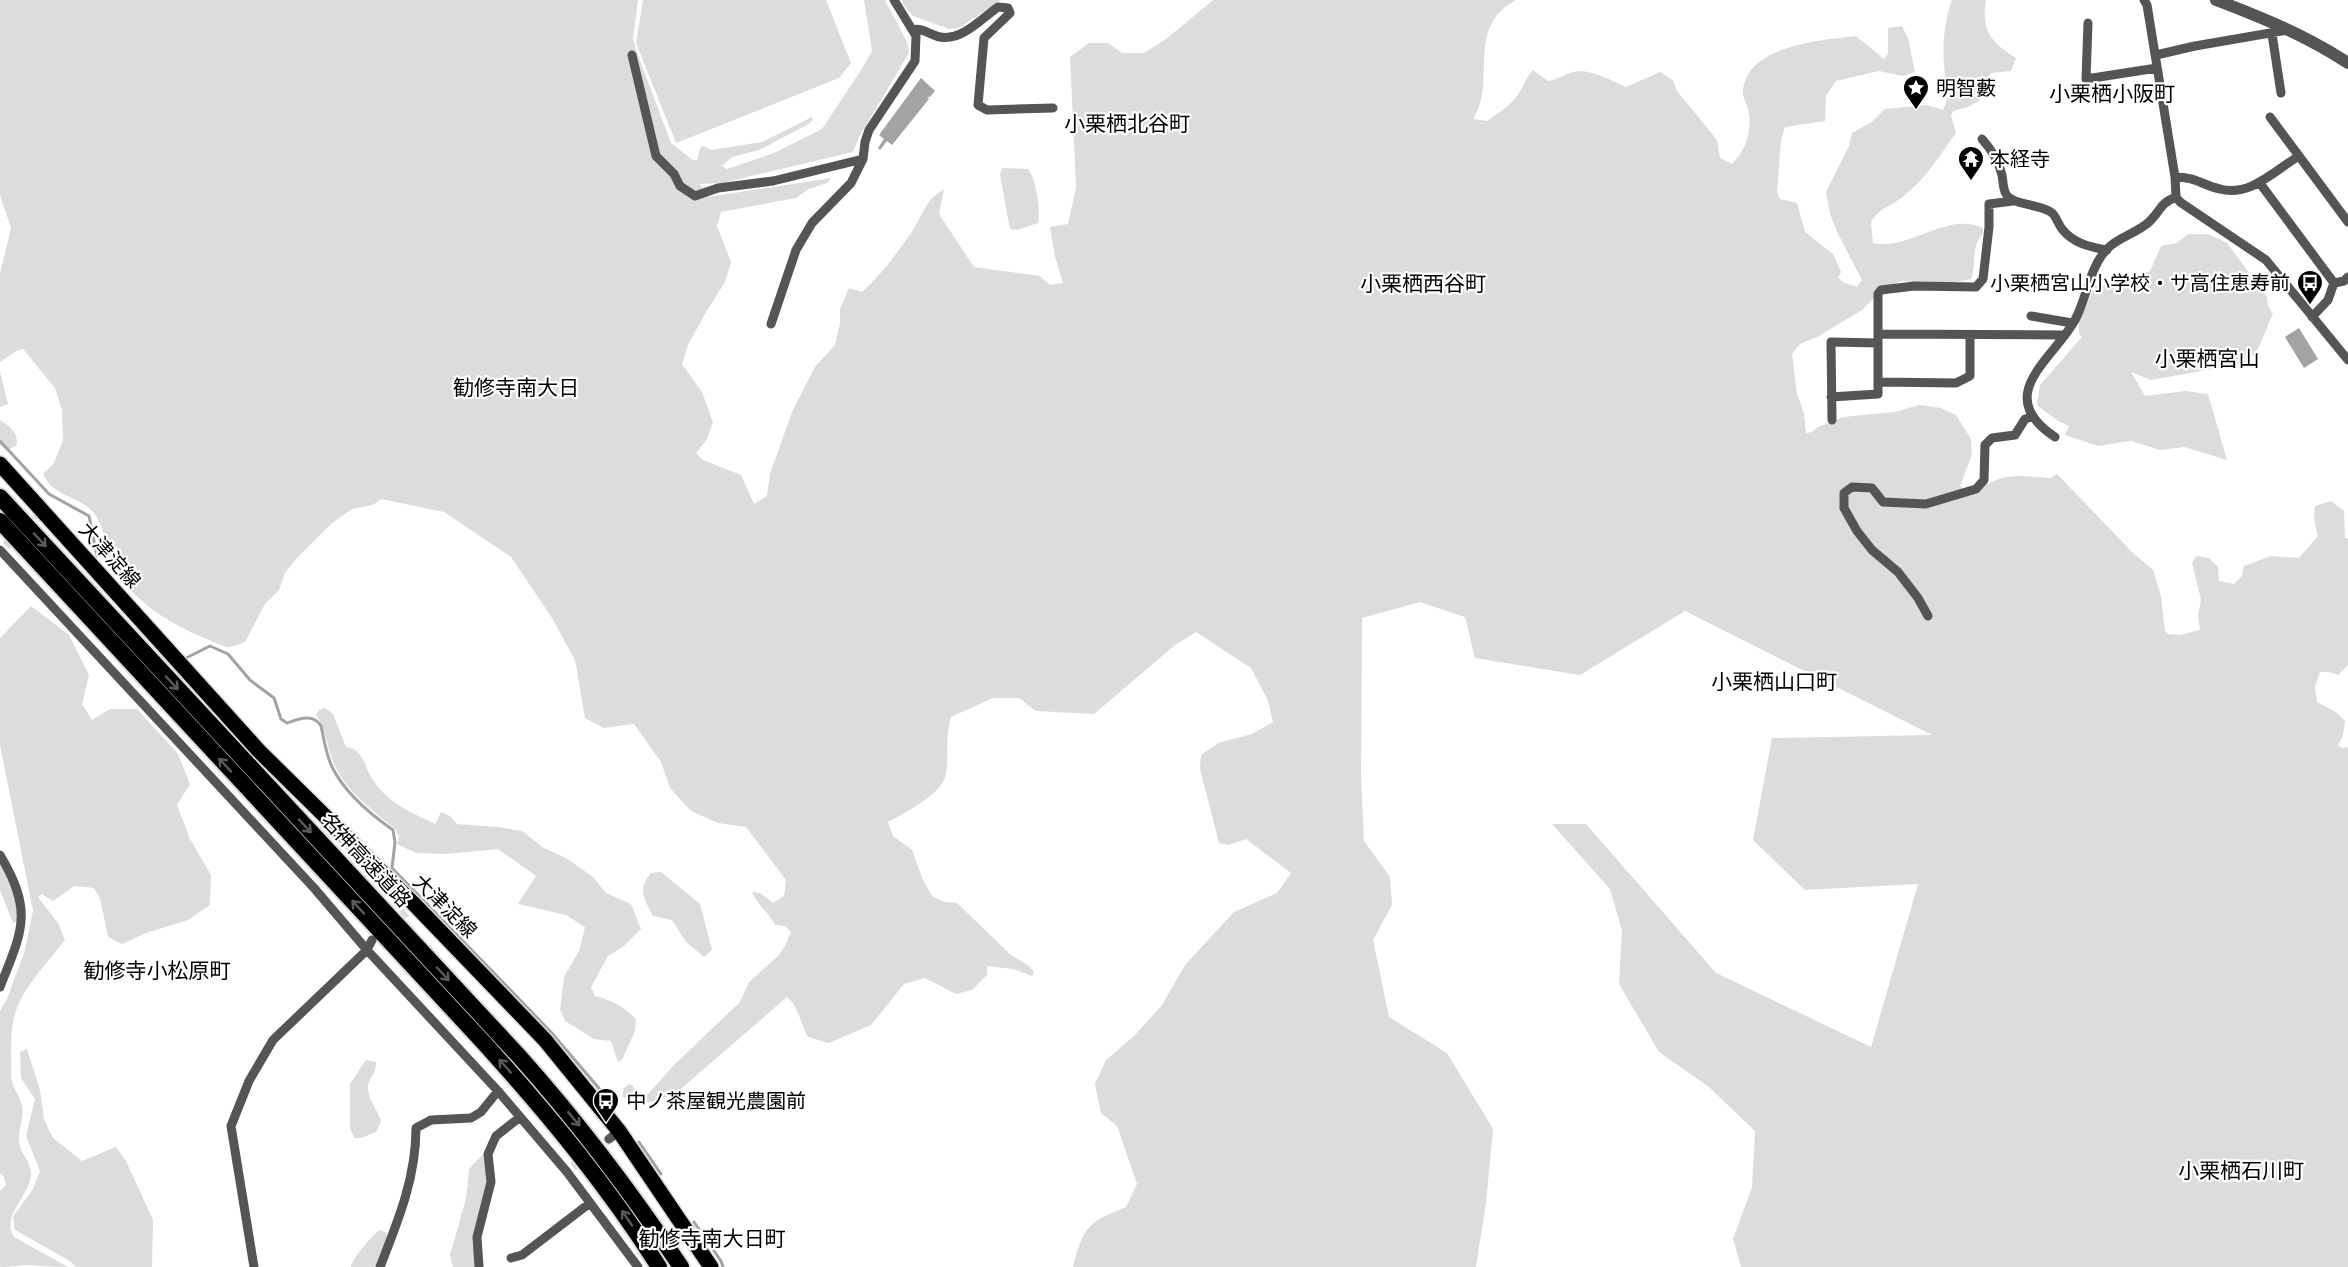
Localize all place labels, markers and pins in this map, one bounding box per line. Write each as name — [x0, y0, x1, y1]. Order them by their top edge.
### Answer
place icon: 明智藪 — [1901, 73, 1931, 111]
place label: 明智藪 — [1936, 76, 1996, 100]
temple icon: 本経寺 — [1956, 144, 1986, 182]
place label: 本経寺 — [1990, 147, 2050, 171]
bus stop icon: 小栗栖宮山小学校・サ高住恵寿前 — [2295, 268, 2325, 306]
place label: 小栗栖宮山小学校・サ高住恵寿前 — [1990, 271, 2290, 295]
bus stop icon: 中ノ茶屋観光農園前 — [591, 1086, 621, 1124]
place label: 中ノ茶屋観光農園前 — [626, 1089, 806, 1113]

